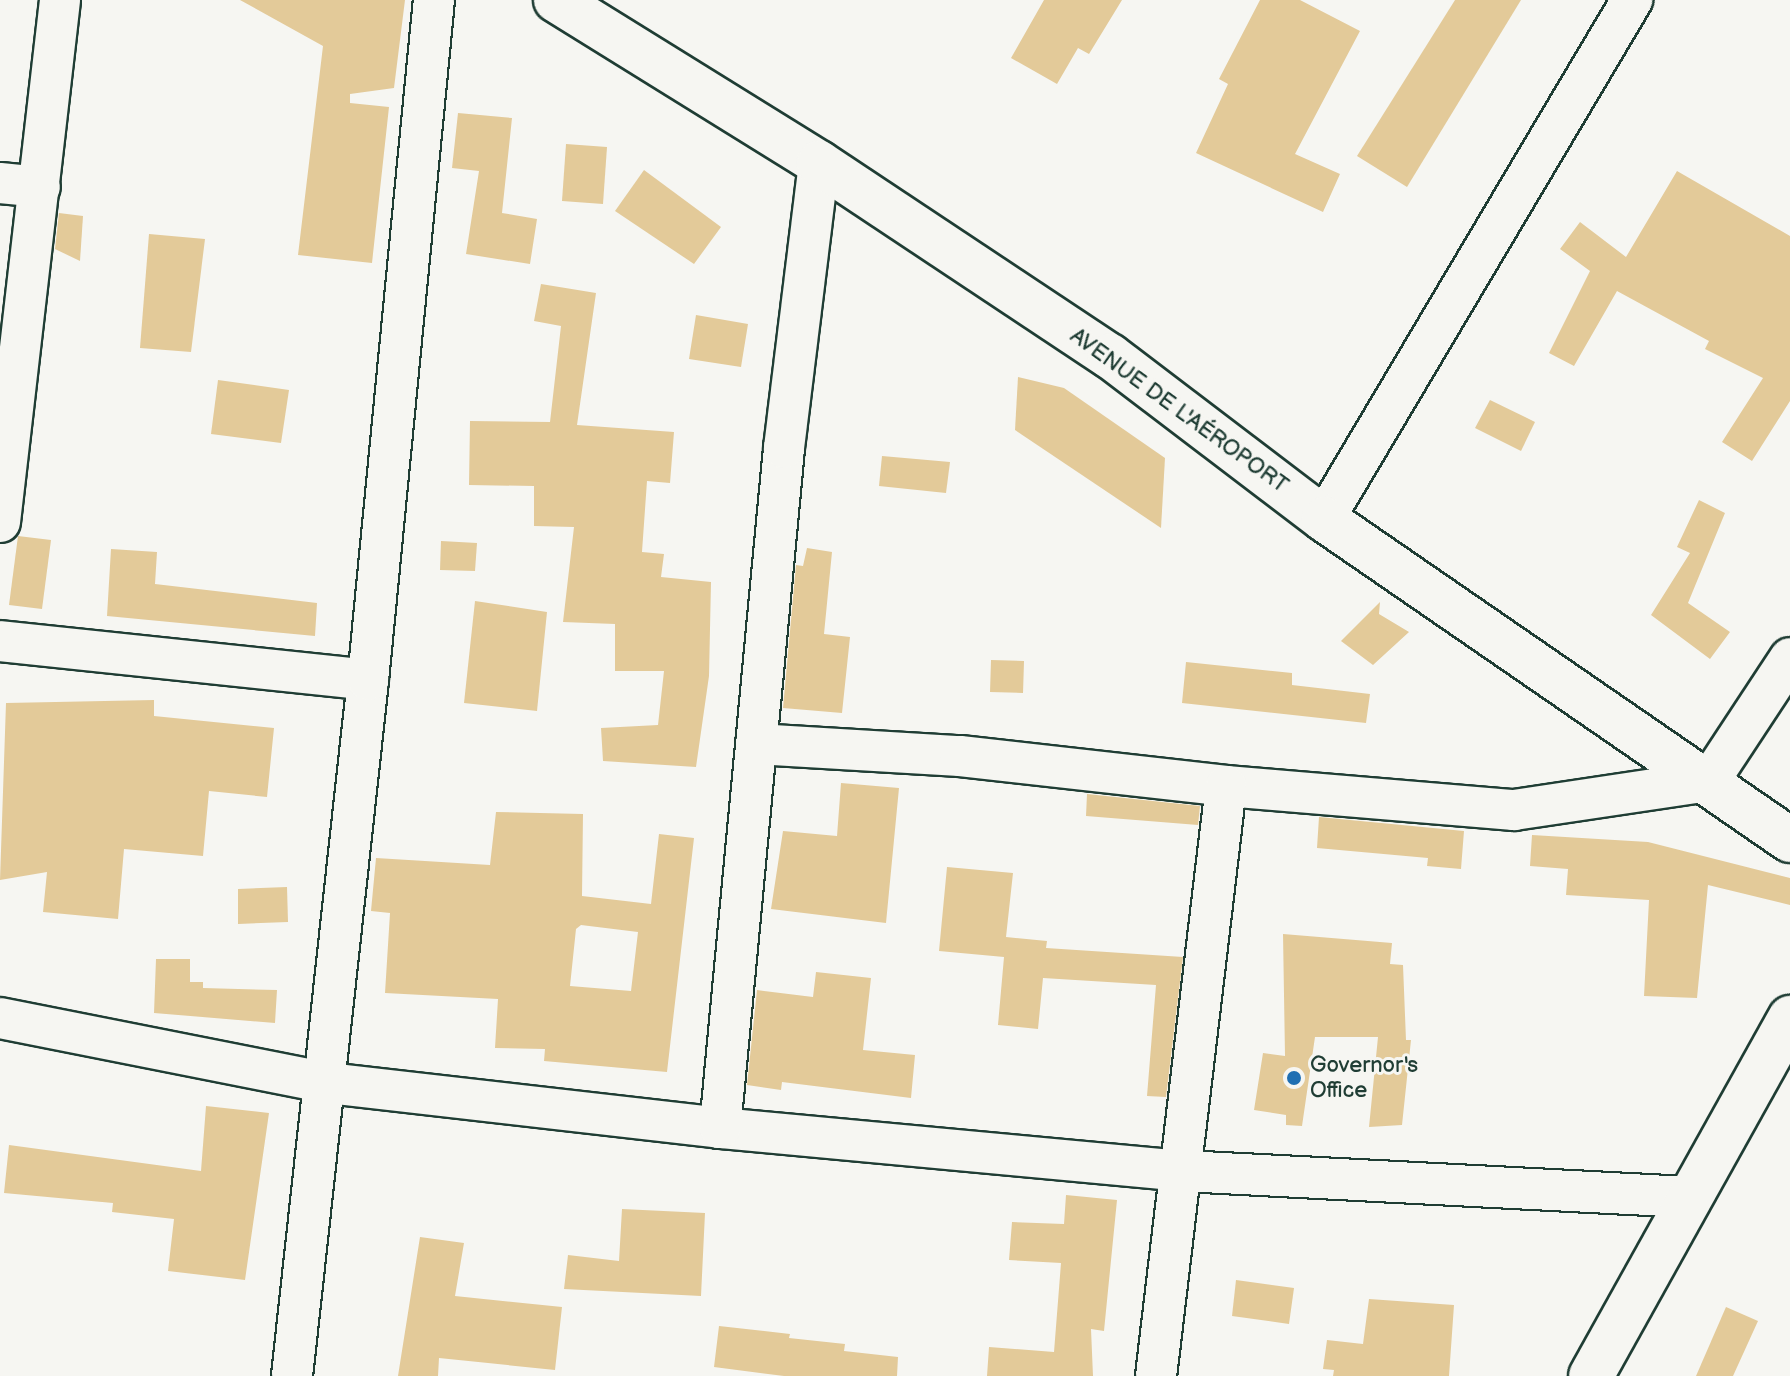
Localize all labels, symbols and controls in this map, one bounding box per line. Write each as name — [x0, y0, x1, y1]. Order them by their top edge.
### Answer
street label: AVENUE DE L'AÉROPORT — [1065, 323, 1293, 499]
place label: Governor's Office — [1310, 1052, 1418, 1104]
marker: Governor's Office — [1285, 1069, 1303, 1087]

